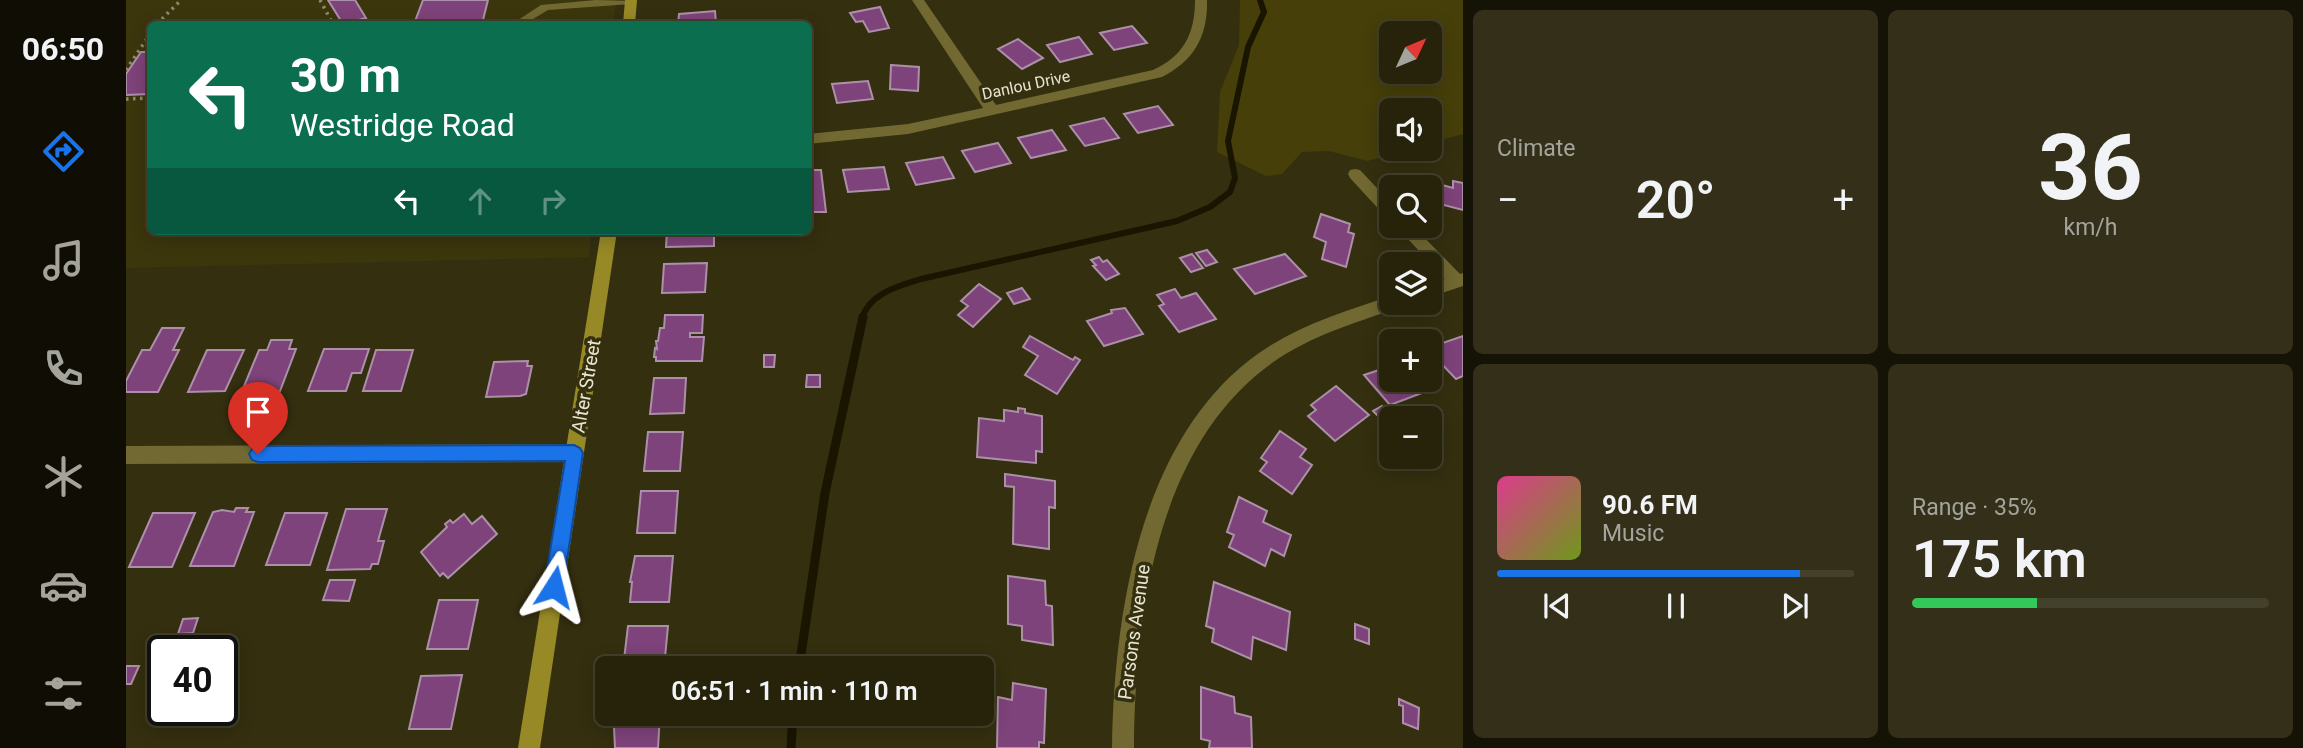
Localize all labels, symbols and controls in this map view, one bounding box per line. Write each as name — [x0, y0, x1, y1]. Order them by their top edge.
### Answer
north arrow — [1379, 21, 1442, 84]
map controls — [1379, 21, 1442, 469]
text: 06:50 — [22, 30, 104, 68]
text: 30 m — [290, 47, 401, 104]
icon: left — [175, 49, 266, 140]
street label: Danlou Drive — [980, 66, 1072, 104]
button: sound — [1379, 98, 1442, 161]
text: Westridge Road — [290, 106, 515, 144]
text: 36 — [2038, 115, 2143, 221]
icon: directions — [39, 127, 88, 176]
text: Climate — [1497, 135, 1576, 162]
text: 20° — [1636, 170, 1715, 231]
button: search — [1379, 175, 1442, 238]
text: − — [1497, 178, 1519, 222]
text: + — [1832, 178, 1854, 222]
icon: left — [388, 182, 426, 220]
icon: ahead — [461, 182, 499, 220]
icon: right — [534, 182, 572, 220]
text: km/h — [2064, 214, 2118, 241]
icon: music — [39, 236, 88, 285]
button: layers — [1379, 252, 1442, 315]
button: + — [1379, 329, 1442, 392]
street label: Alter Street — [566, 337, 606, 435]
icon: phone — [39, 344, 88, 393]
pin — [228, 382, 288, 454]
icon: arrive — [239, 393, 277, 431]
button: − — [1379, 406, 1442, 469]
icon: climate — [39, 452, 88, 501]
text: 90.6 FM — [1602, 490, 1698, 520]
text: Range · 35% — [1912, 494, 2037, 521]
text: Music — [1602, 520, 1664, 547]
text: 175 km — [1912, 529, 2087, 590]
position arrow — [517, 550, 591, 624]
icon: car — [39, 561, 88, 610]
street label: Parsons Avenue — [1113, 563, 1155, 701]
icon: previous — [1538, 587, 1576, 625]
icon: pause — [1657, 587, 1695, 625]
icon: next — [1776, 587, 1814, 625]
speed limit sign: 40 — [147, 635, 238, 726]
icon: filters — [39, 669, 88, 718]
text: 06:51 · 1 min · 110 m — [671, 676, 918, 706]

